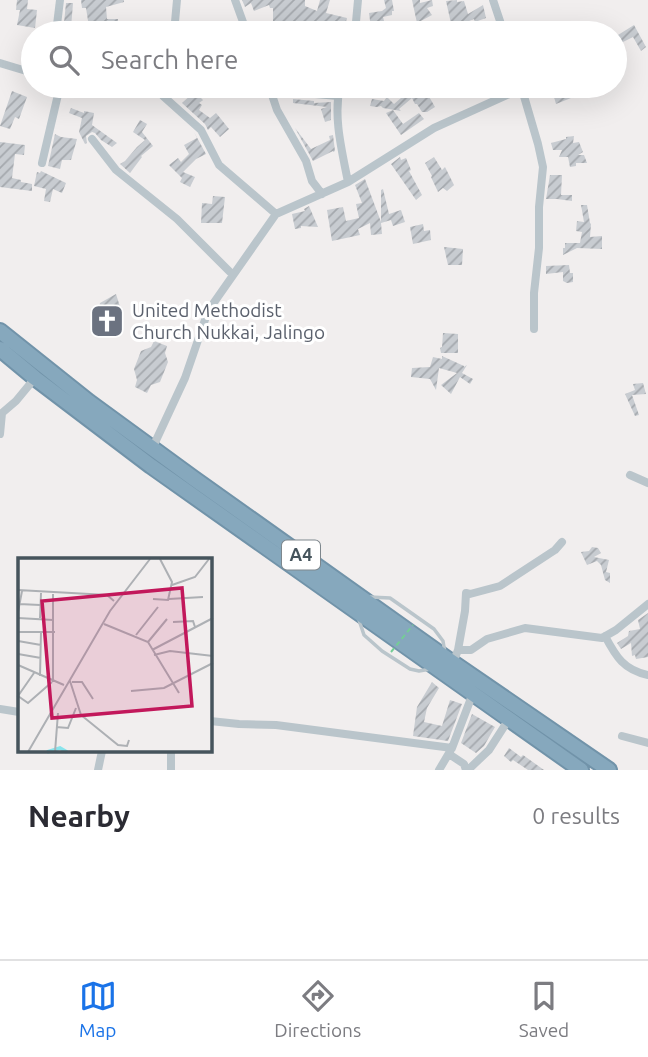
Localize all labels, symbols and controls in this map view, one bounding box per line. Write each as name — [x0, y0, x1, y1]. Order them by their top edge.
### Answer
search box — [21, 21, 627, 98]
icon: search — [45, 41, 83, 79]
text: Search here — [101, 45, 238, 74]
place label: United Methodist Church Nukkai, Jalingo — [132, 299, 325, 343]
church icon: United Methodist Church Nukkai, Jalingo — [88, 302, 126, 340]
road number: A4 — [282, 540, 320, 570]
inset map — [18, 558, 212, 752]
text: Nearby — [28, 799, 130, 833]
text: 0 results — [532, 803, 620, 828]
tab: Map — [79, 977, 117, 1041]
tab: Directions — [274, 977, 361, 1041]
tab: Saved — [519, 977, 569, 1041]

